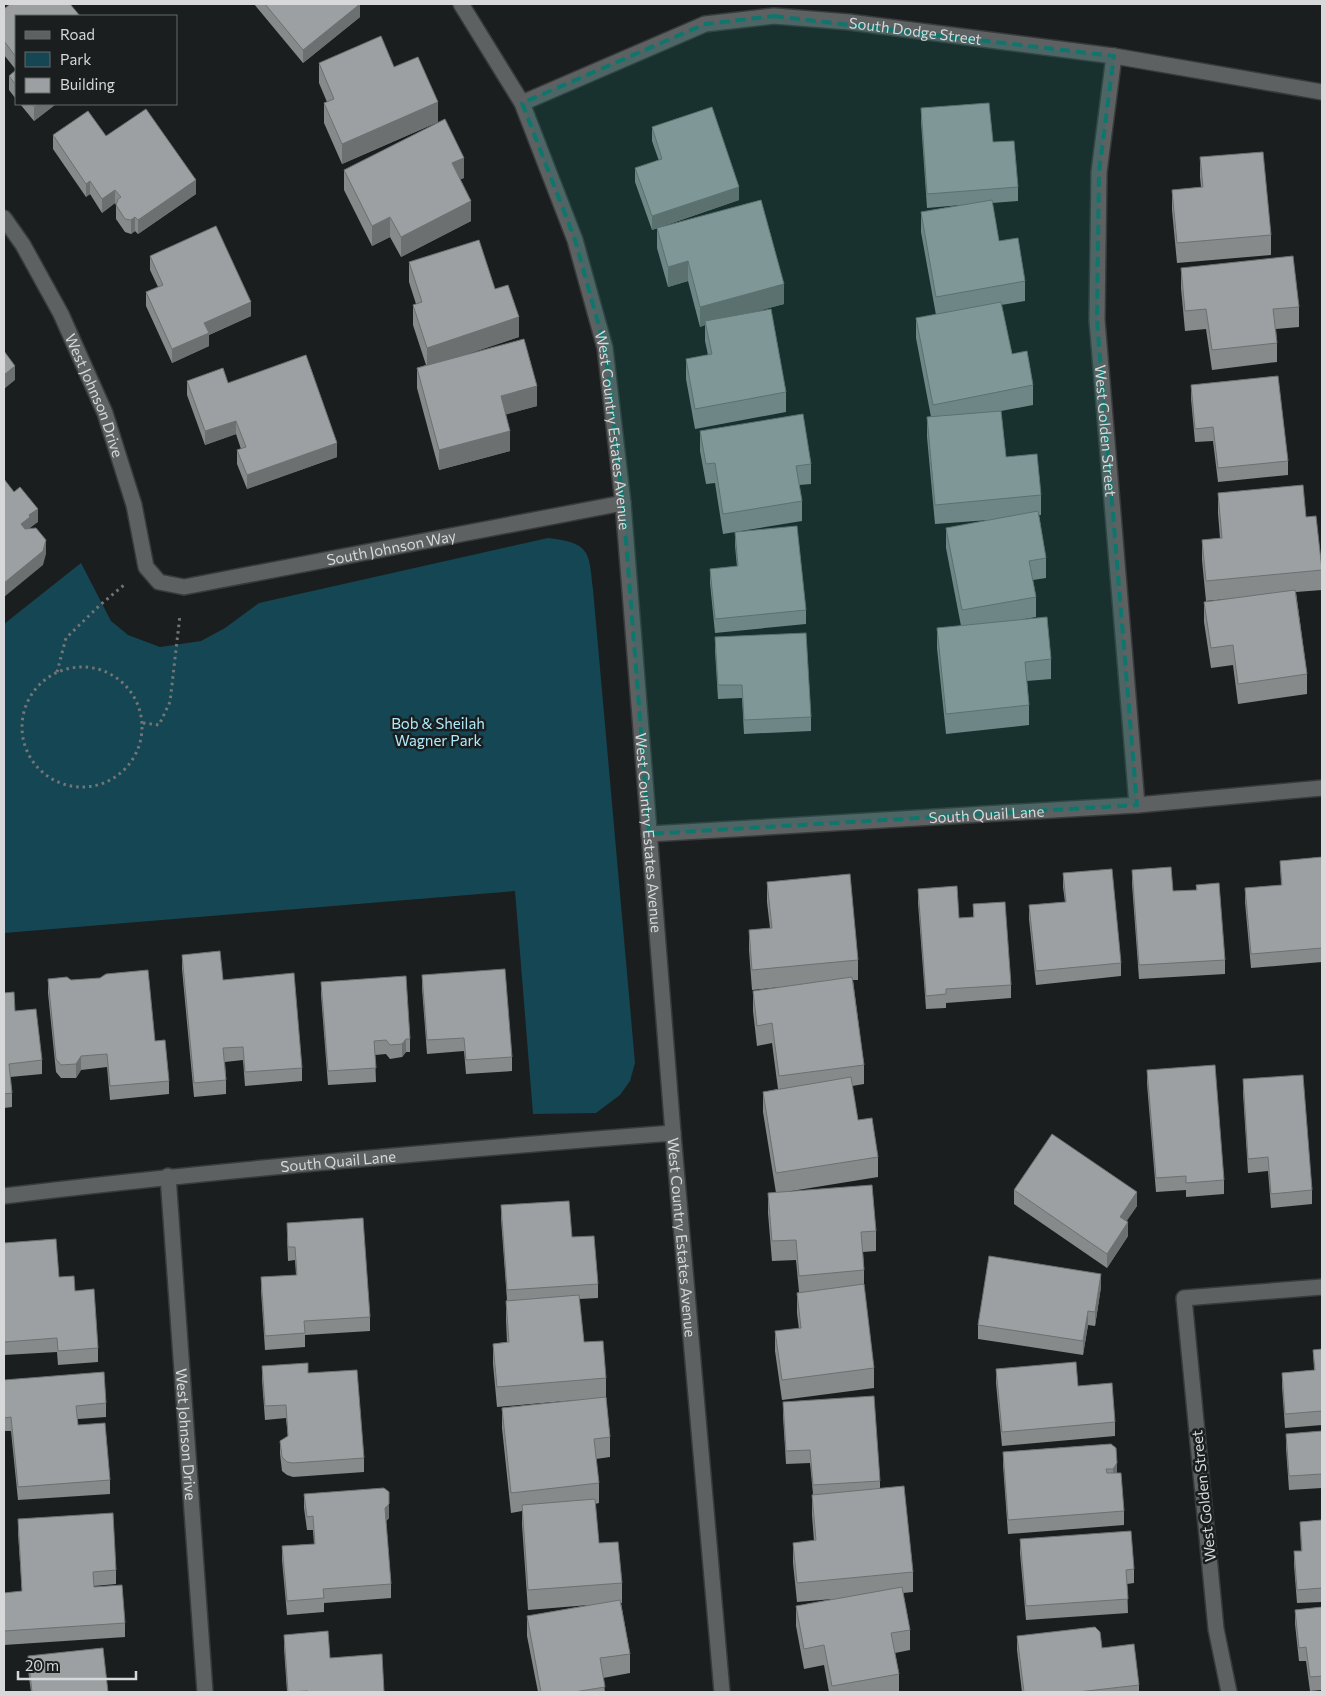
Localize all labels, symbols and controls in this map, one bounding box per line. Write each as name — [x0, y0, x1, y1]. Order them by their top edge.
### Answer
street label: South Dodge Street — [848, 13, 983, 48]
legend — [15, 15, 178, 105]
text: Road — [60, 25, 95, 43]
text: Park — [60, 50, 91, 68]
text: Building — [60, 75, 115, 93]
street label: West Country Estates Avenue — [592, 329, 634, 531]
street label: West Johnson Drive — [62, 331, 127, 460]
street label: West Golden Street — [1092, 364, 1121, 497]
street label: South Johnson Way — [325, 526, 458, 569]
park label: Bob & Sheilah Wagner Park — [391, 714, 485, 749]
street label: West Country Estates Avenue — [632, 732, 666, 933]
street label: South Quail Lane — [928, 802, 1045, 826]
street label: West Country Estates Avenue — [664, 1137, 700, 1338]
street label: South Quail Lane — [280, 1147, 397, 1175]
street label: West Johnson Drive — [173, 1368, 200, 1501]
street label: West Golden Street — [1187, 1429, 1219, 1563]
scale bar — [18, 1648, 135, 1680]
text: 20 m — [25, 1656, 59, 1674]

